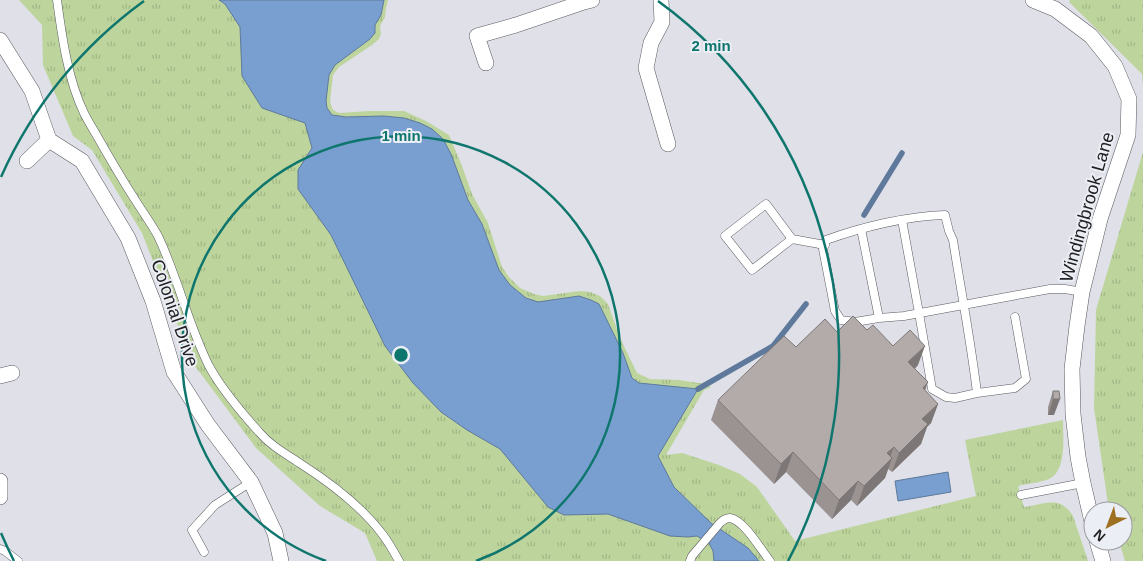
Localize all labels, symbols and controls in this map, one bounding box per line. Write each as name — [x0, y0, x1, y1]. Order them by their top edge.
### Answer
text: 2 min — [691, 37, 731, 54]
text: 1 min — [381, 127, 421, 144]
street label: Windingbrook Lane — [1056, 130, 1118, 284]
street label: Colonial Drive — [147, 257, 203, 369]
centre of rings — [392, 346, 410, 364]
north arrow — [1083, 501, 1133, 551]
text: N — [1090, 526, 1108, 545]

